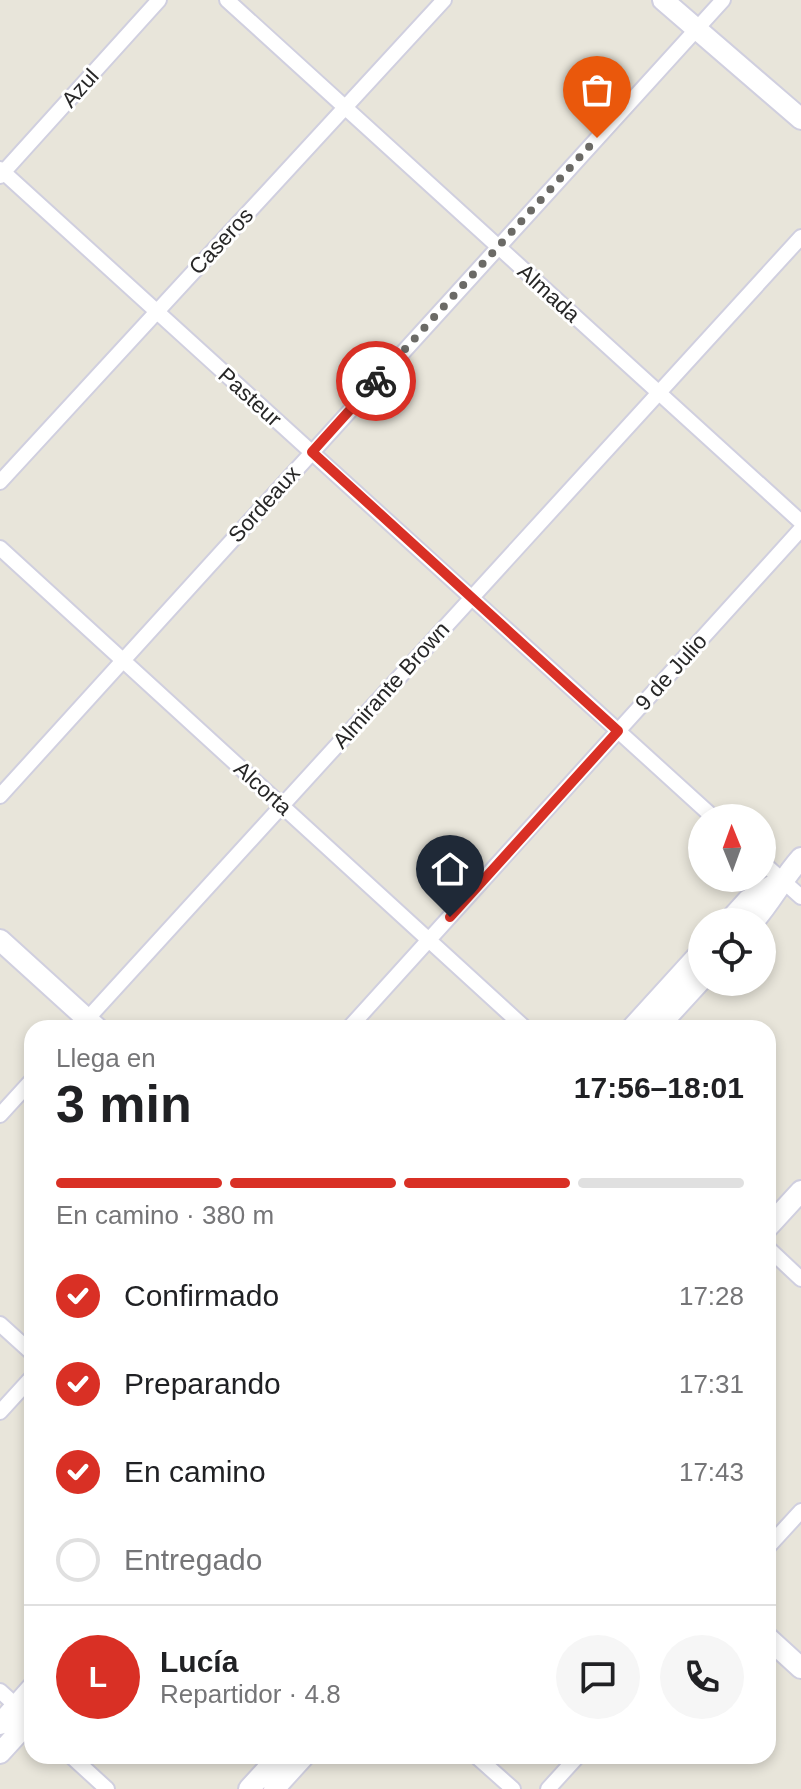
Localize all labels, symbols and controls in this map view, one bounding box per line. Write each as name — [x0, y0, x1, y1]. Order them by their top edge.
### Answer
pin — [563, 56, 631, 138]
street label: Azul — [56, 64, 104, 112]
icon: bag — [575, 68, 619, 112]
street label: Caseros — [184, 203, 258, 279]
street label: Almada — [513, 259, 586, 328]
courier — [336, 341, 416, 421]
icon: bike — [354, 359, 398, 403]
street label: Pasteur — [213, 362, 287, 432]
street label: Sordeaux — [223, 461, 305, 547]
street label: Almirante Brown — [328, 617, 454, 753]
street label: 9 de Julio — [630, 629, 712, 715]
street label: Alcorta — [229, 756, 297, 821]
north arrow — [688, 804, 776, 892]
map controls — [688, 804, 776, 996]
pin — [416, 835, 484, 917]
icon: home — [428, 847, 472, 891]
button: locate — [688, 908, 776, 996]
text: Llega en — [56, 1043, 156, 1073]
text: 17:56–18:01 — [574, 1071, 744, 1104]
text: 3 min — [56, 1075, 192, 1133]
text: En camino · 380 m — [56, 1200, 274, 1230]
icon: check — [56, 1274, 100, 1318]
text: Confirmado — [124, 1279, 279, 1312]
text: 17:28 — [679, 1281, 744, 1311]
icon: check — [56, 1362, 100, 1406]
text: Preparando — [124, 1367, 281, 1400]
text: 17:31 — [679, 1369, 744, 1399]
icon: check — [56, 1450, 100, 1494]
text: En camino — [124, 1455, 266, 1488]
text: 17:43 — [679, 1457, 744, 1487]
text: Entregado — [124, 1543, 262, 1576]
button: chat — [556, 1635, 640, 1719]
button: phone — [660, 1635, 744, 1719]
text: Lucía — [160, 1645, 238, 1678]
text: L — [89, 1660, 107, 1693]
text: Repartidor · 4.8 — [160, 1679, 341, 1709]

